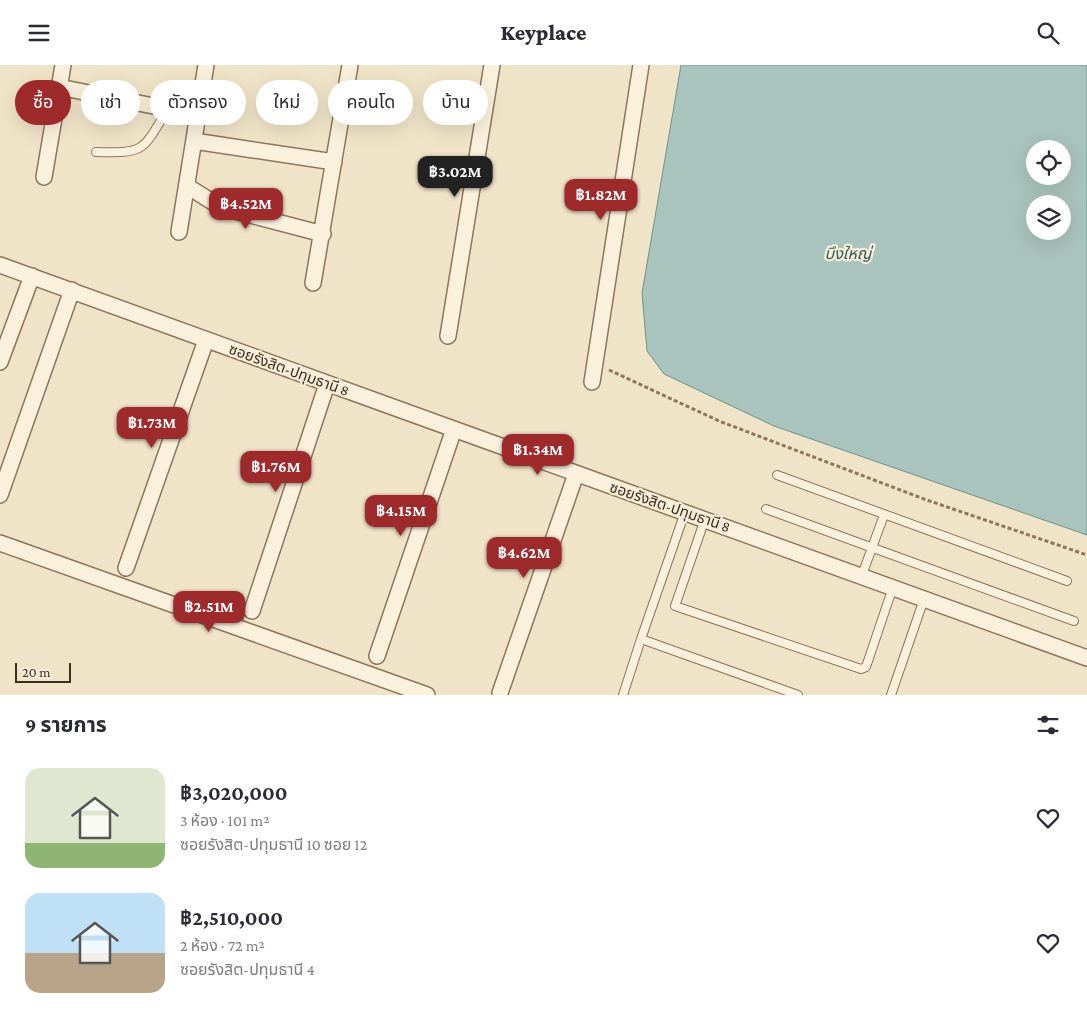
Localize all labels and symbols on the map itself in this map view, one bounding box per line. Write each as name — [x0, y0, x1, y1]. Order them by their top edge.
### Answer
pin: ฿3.02M — [414, 155, 496, 198]
pin: ฿1.82M — [560, 179, 642, 221]
pin: ฿4.52M — [205, 187, 287, 230]
water label: บึงใหญ่ — [825, 245, 873, 262]
street label: ซอยรังสิต-ปทุมธานี 8 — [226, 341, 351, 400]
pin: ฿1.73M — [111, 407, 193, 449]
pin: ฿1.34M — [497, 433, 579, 476]
pin: ฿1.76M — [235, 451, 317, 493]
street label: ซอยรังสิต-ปทุมธานี 8 — [607, 479, 732, 536]
pin: ฿4.15M — [360, 495, 442, 537]
pin: ฿4.62M — [483, 537, 565, 579]
pin: ฿2.51M — [168, 591, 250, 633]
scale bar — [15, 660, 71, 683]

